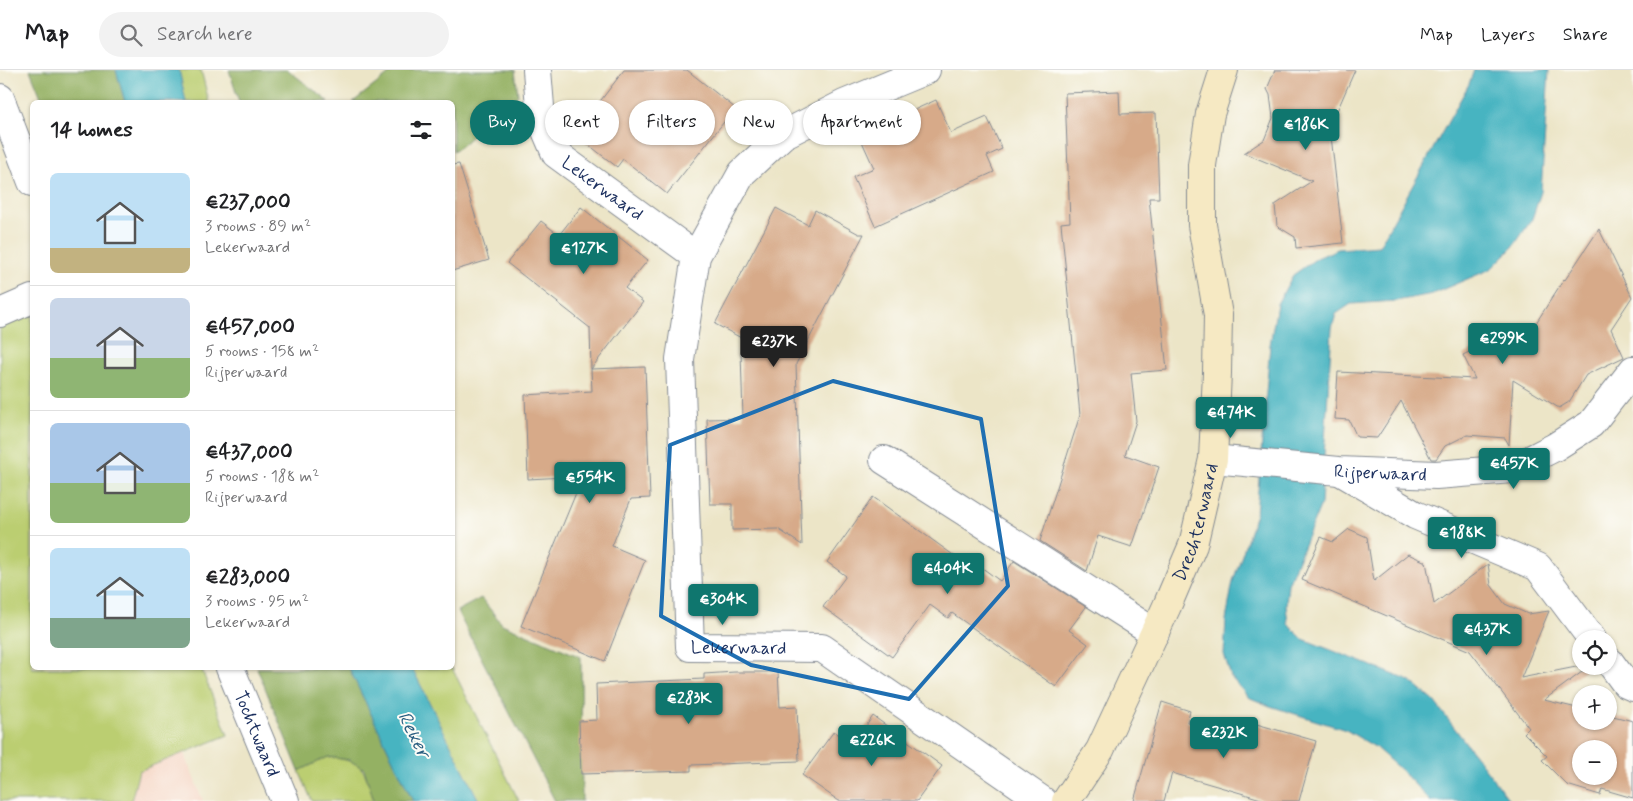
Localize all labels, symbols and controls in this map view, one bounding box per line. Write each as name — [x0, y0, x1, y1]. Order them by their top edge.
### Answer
search box — [99, 12, 449, 57]
text: Map — [25, 19, 69, 50]
icon: search — [117, 21, 145, 49]
text: Search here — [157, 22, 253, 47]
text: Map — [1420, 23, 1453, 47]
text: Layers — [1481, 23, 1535, 47]
text: Share — [1563, 23, 1608, 47]
chip: Buy — [470, 100, 535, 145]
chip: Rent — [545, 100, 619, 145]
chip: Filters — [629, 100, 715, 145]
chip: New — [725, 100, 793, 145]
chip: Apartment — [803, 100, 921, 145]
pin: €186K — [1271, 108, 1341, 151]
text: €186K — [1283, 114, 1329, 135]
text: 14 homes — [50, 116, 133, 144]
icon: filters — [407, 116, 435, 144]
street label: Lekerwaard — [556, 151, 648, 227]
text: €237,000 — [205, 188, 291, 216]
icon: home — [90, 193, 150, 253]
text: 3 rooms · 89 m² — [205, 216, 311, 237]
pin: €127K — [549, 232, 619, 275]
text: Lekerwaard — [205, 237, 290, 258]
text: €127K — [561, 238, 607, 259]
text: €457,000 — [205, 313, 295, 341]
icon: home — [90, 318, 150, 378]
pin: €299K — [1468, 322, 1538, 365]
pin: €237K — [739, 326, 809, 368]
text: €299K — [1479, 328, 1527, 349]
text: €237K — [751, 331, 797, 352]
text: 5 rooms · 158 m² — [205, 341, 319, 362]
text: Rijperwaard — [205, 362, 287, 383]
pin: €474K — [1196, 396, 1266, 439]
text: €474K — [1207, 402, 1255, 423]
text: €437,000 — [205, 438, 293, 466]
icon: home — [90, 443, 150, 503]
pin: €457K — [1479, 448, 1549, 490]
text: €457K — [1490, 453, 1538, 474]
street label: Rijperwaard — [1334, 460, 1427, 488]
street label: Drechterwaard — [1168, 461, 1225, 585]
pin: €554K — [555, 462, 625, 504]
text: 5 rooms · 188 m² — [205, 466, 319, 487]
text: €554K — [565, 467, 615, 488]
text: Rijperwaard — [205, 487, 287, 508]
pin: €188K — [1427, 516, 1497, 559]
text: €188K — [1439, 522, 1485, 543]
pin: €404K — [913, 552, 983, 595]
text: €404K — [923, 558, 973, 579]
text: €283,000 — [205, 563, 290, 591]
icon: home — [90, 568, 150, 628]
pin: €304K — [688, 584, 758, 626]
text: €304K — [699, 589, 747, 610]
text: 3 rooms · 95 m² — [205, 591, 309, 612]
text: Lekerwaard — [205, 612, 290, 633]
pin: €437K — [1452, 614, 1522, 656]
text: €437K — [1464, 619, 1510, 640]
map controls — [1572, 630, 1617, 785]
button: locate — [1572, 630, 1617, 675]
street label: Lekerwaard — [691, 636, 787, 661]
pin: €283K — [654, 682, 724, 725]
button: + — [1572, 685, 1617, 730]
street label: Tochtwaard — [228, 687, 285, 780]
text: €283K — [667, 688, 711, 709]
water label: Reker — [391, 707, 437, 765]
pin: €232K — [1189, 716, 1259, 759]
text: €232K — [1201, 722, 1247, 743]
pin: €226K — [837, 724, 907, 767]
text: €226K — [849, 730, 895, 751]
button: − — [1572, 740, 1617, 785]

